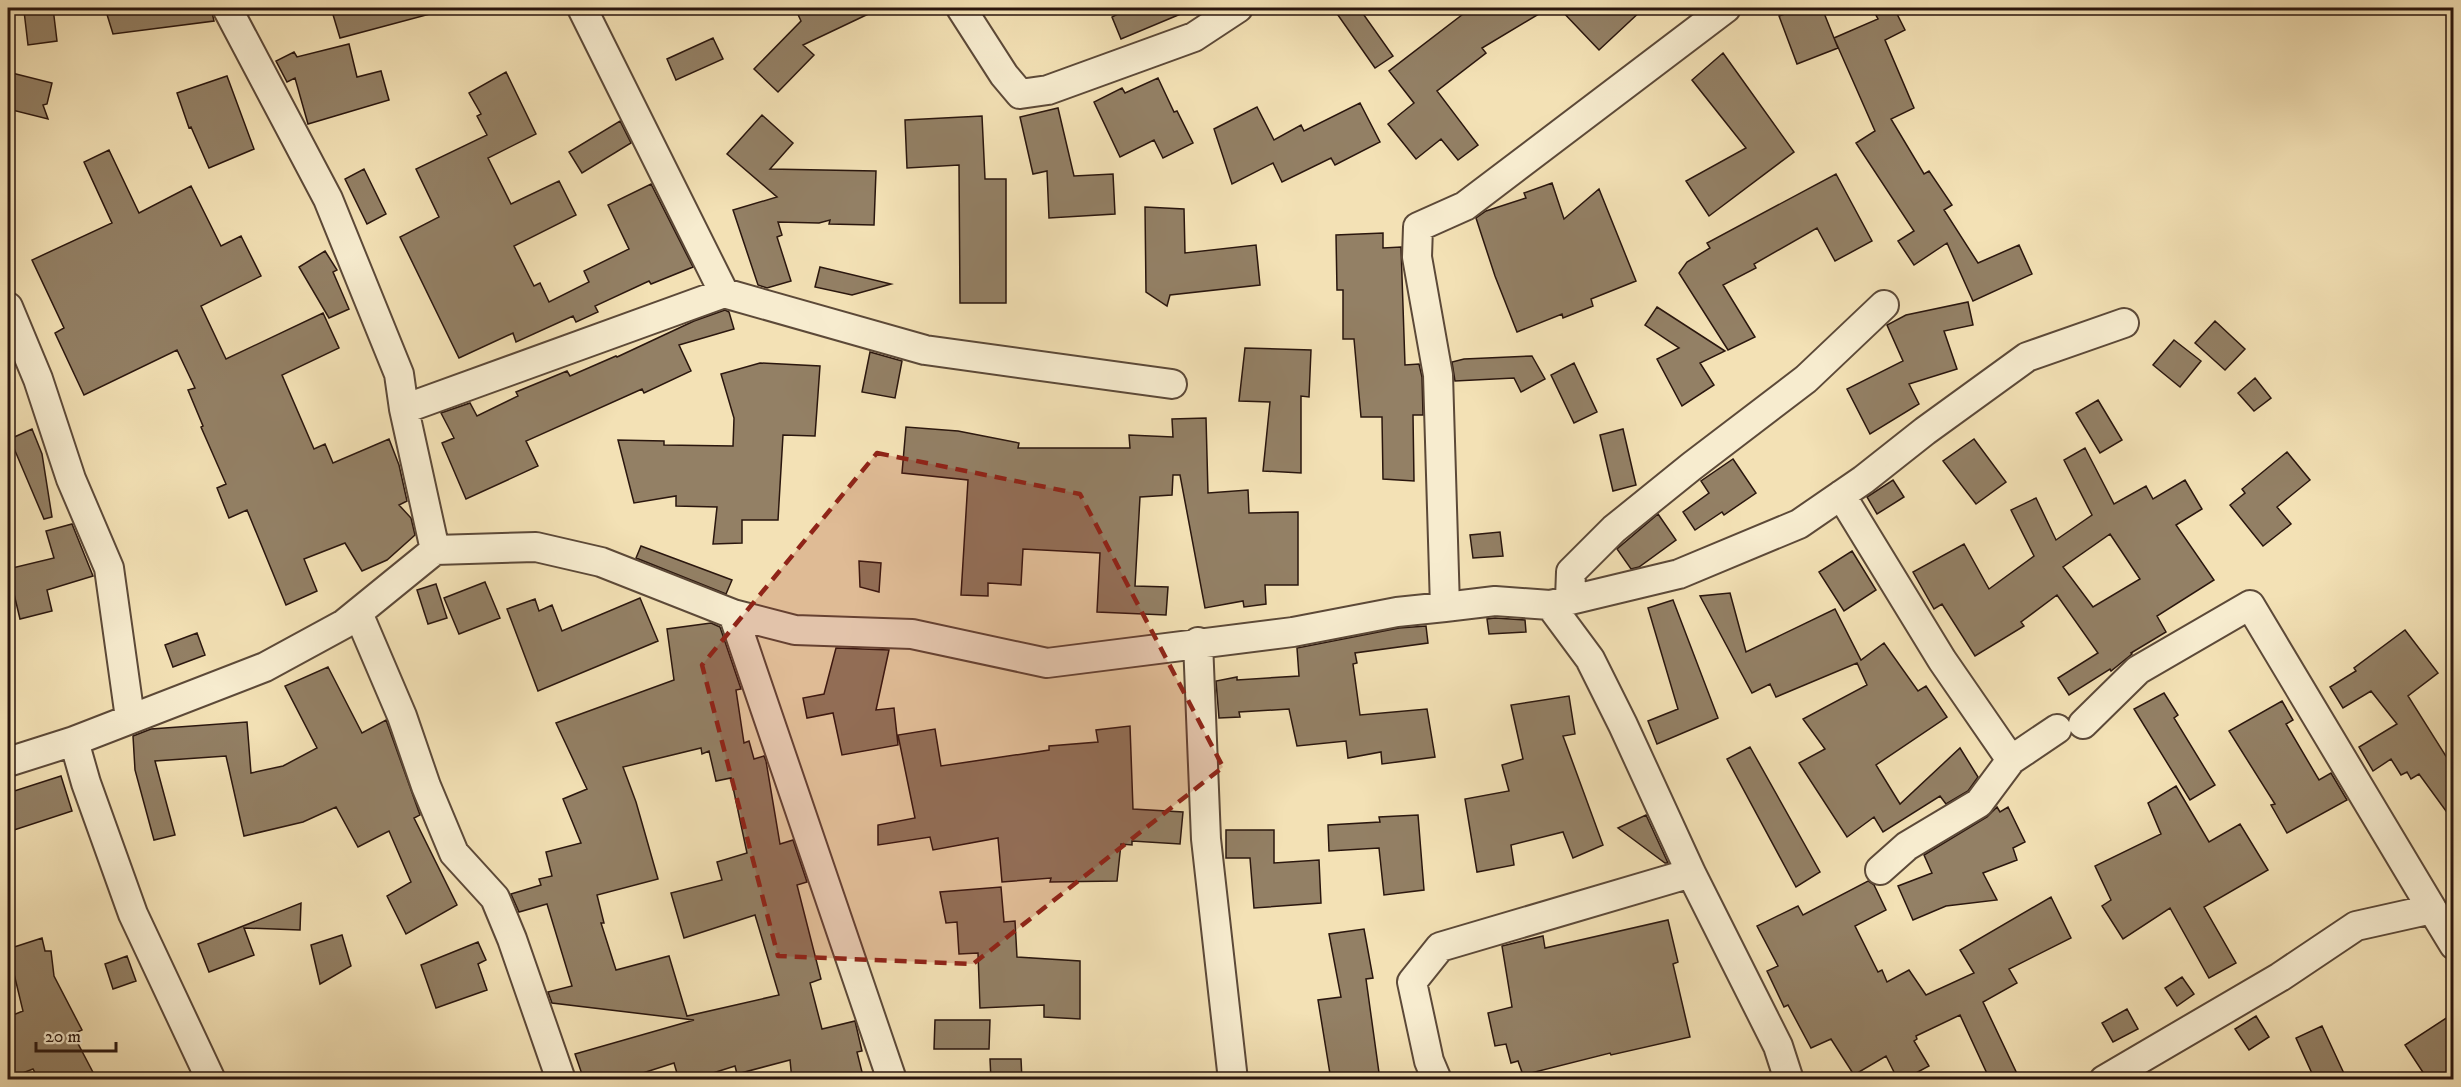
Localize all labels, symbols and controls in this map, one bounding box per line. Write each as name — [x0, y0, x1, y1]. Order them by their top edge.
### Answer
scale bar — [36, 1015, 116, 1053]
text: 20 m — [45, 1026, 81, 1048]

